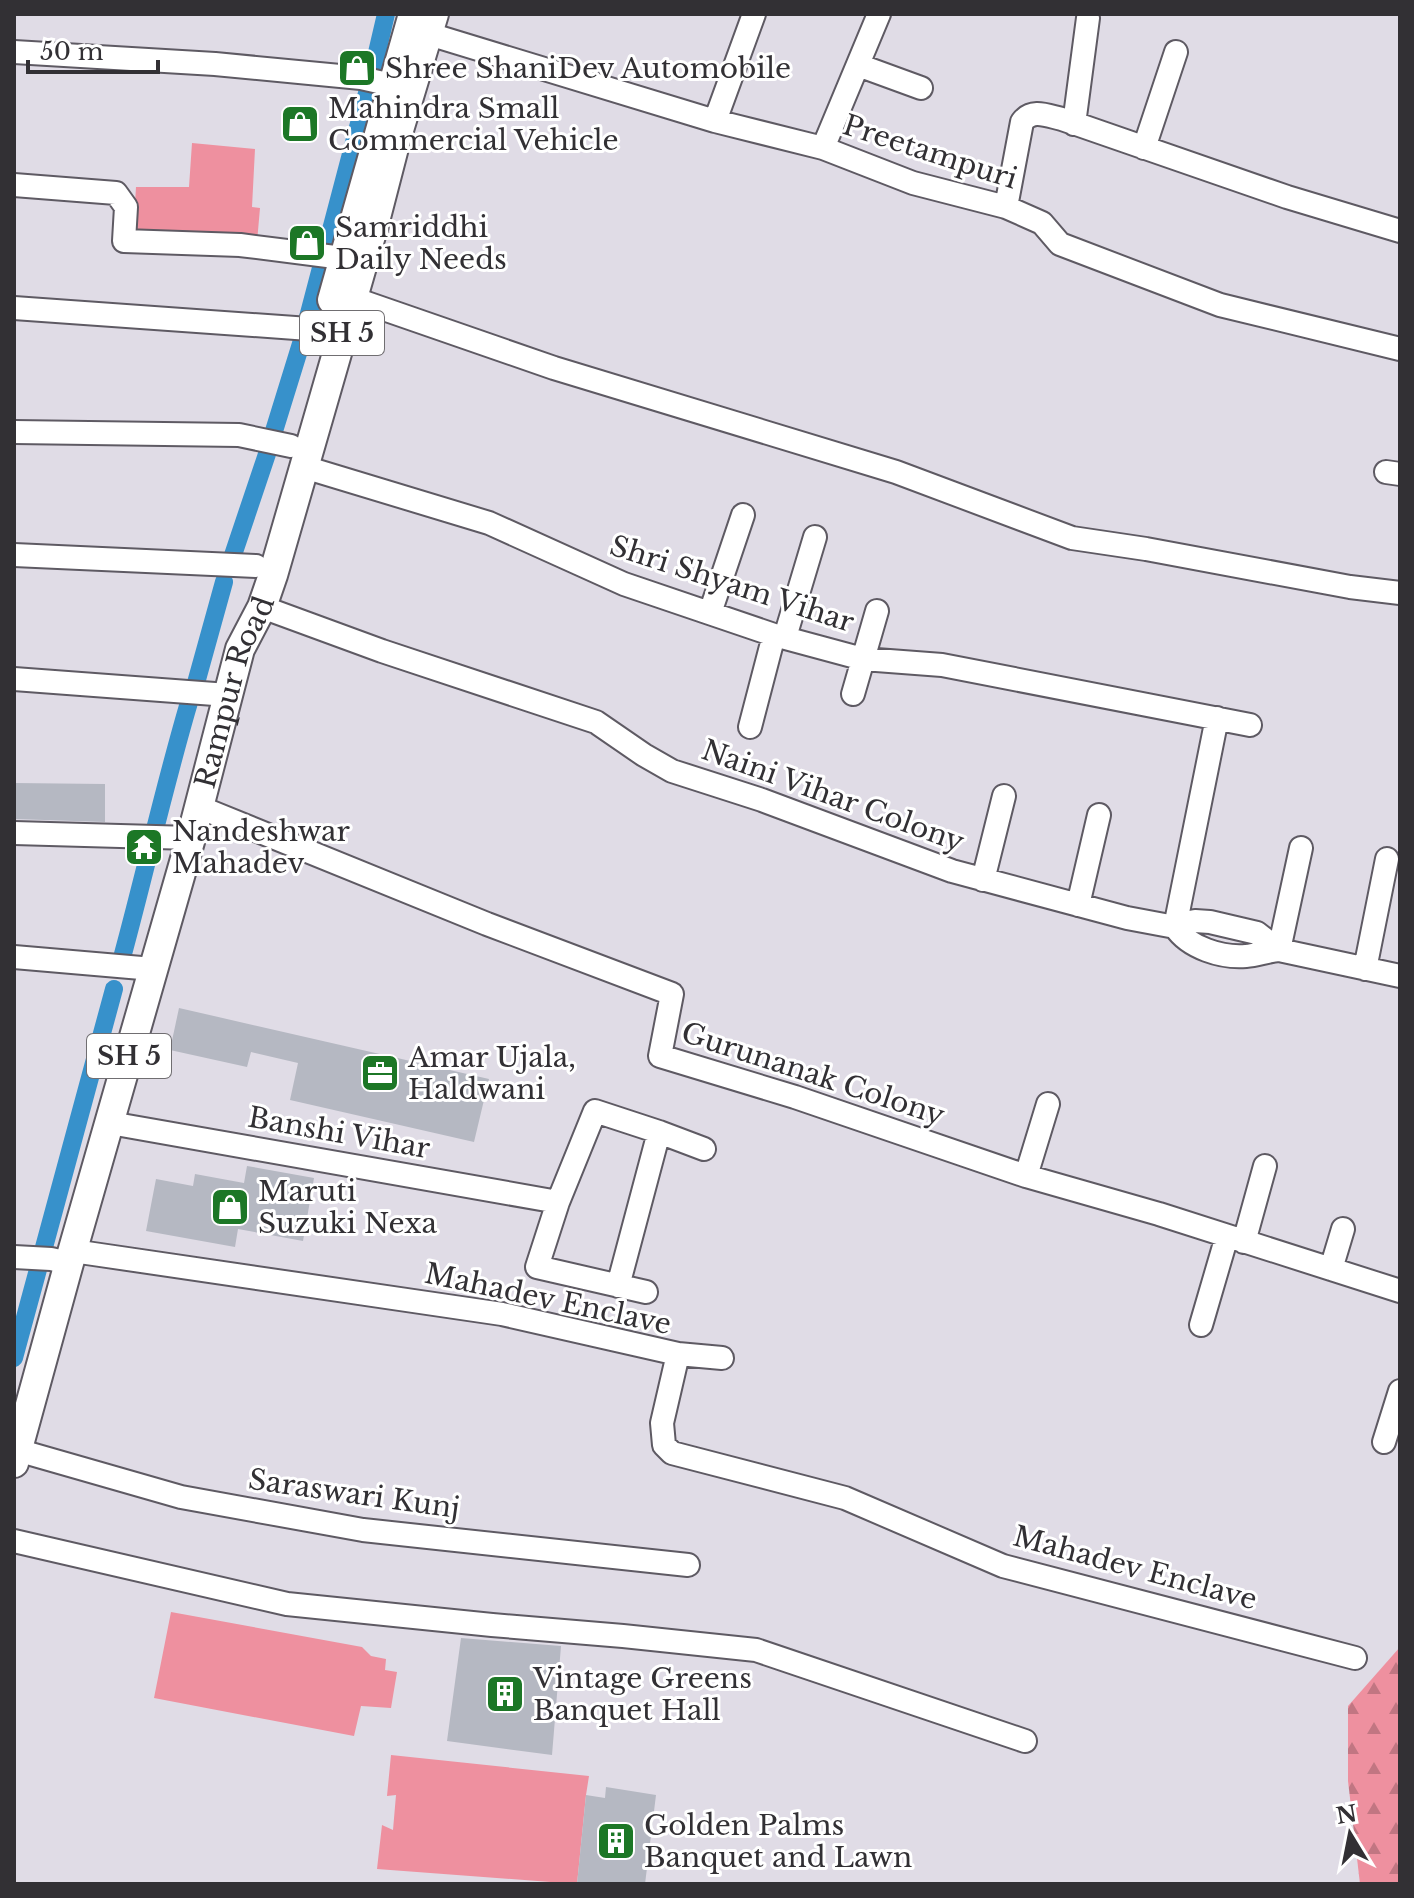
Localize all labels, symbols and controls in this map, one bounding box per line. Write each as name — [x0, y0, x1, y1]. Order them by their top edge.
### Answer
scale bar — [28, 24, 158, 74]
text: 50 m — [40, 37, 104, 66]
shop icon: Shree ShaniDev Automobile — [336, 47, 378, 89]
place label: Shree ShaniDev Automobile — [385, 51, 791, 86]
place label: Mahindra Small Commercial Vehicle — [328, 91, 619, 158]
shop icon: Mahindra Small Commercial Vehicle — [279, 103, 321, 145]
street label: Preetampuri — [838, 107, 1022, 197]
place label: Samriddhi Daily Needs — [335, 210, 507, 277]
shop icon: Samriddhi Daily Needs — [286, 222, 328, 264]
road number: SH 5 — [300, 311, 384, 355]
street label: Shri Shyam Vihar — [606, 528, 859, 640]
street label: Rampur Road — [187, 592, 282, 792]
street label: Naini Vihar Colony — [697, 732, 969, 860]
place label: Nandeshwar Mahadev — [172, 814, 350, 881]
temple icon: Nandeshwar Mahadev — [123, 826, 165, 868]
street label: Gurunanak Colony — [677, 1015, 949, 1133]
road number: SH 5 — [87, 1034, 171, 1078]
place label: Amar Ujala, Haldwani — [407, 1040, 576, 1107]
office icon: Amar Ujala, Haldwani — [359, 1052, 401, 1094]
street label: Banshi Vihar — [245, 1100, 433, 1166]
place label: Maruti Suzuki Nexa — [258, 1174, 437, 1241]
shop icon: Maruti Suzuki Nexa — [209, 1186, 251, 1228]
street label: Mahadev Enclave — [422, 1256, 674, 1342]
street label: Saraswari Kunj — [246, 1462, 462, 1526]
street label: Mahadev Enclave — [1009, 1519, 1261, 1617]
place label: Vintage Greens Banquet Hall — [532, 1661, 752, 1728]
building icon: Vintage Greens Banquet Hall — [484, 1673, 526, 1715]
north arrow — [1310, 1794, 1390, 1874]
text: N — [1334, 1800, 1359, 1830]
place label: Golden Palms Banquet and Lawn — [644, 1808, 912, 1875]
building icon: Golden Palms Banquet and Lawn — [595, 1820, 637, 1862]

